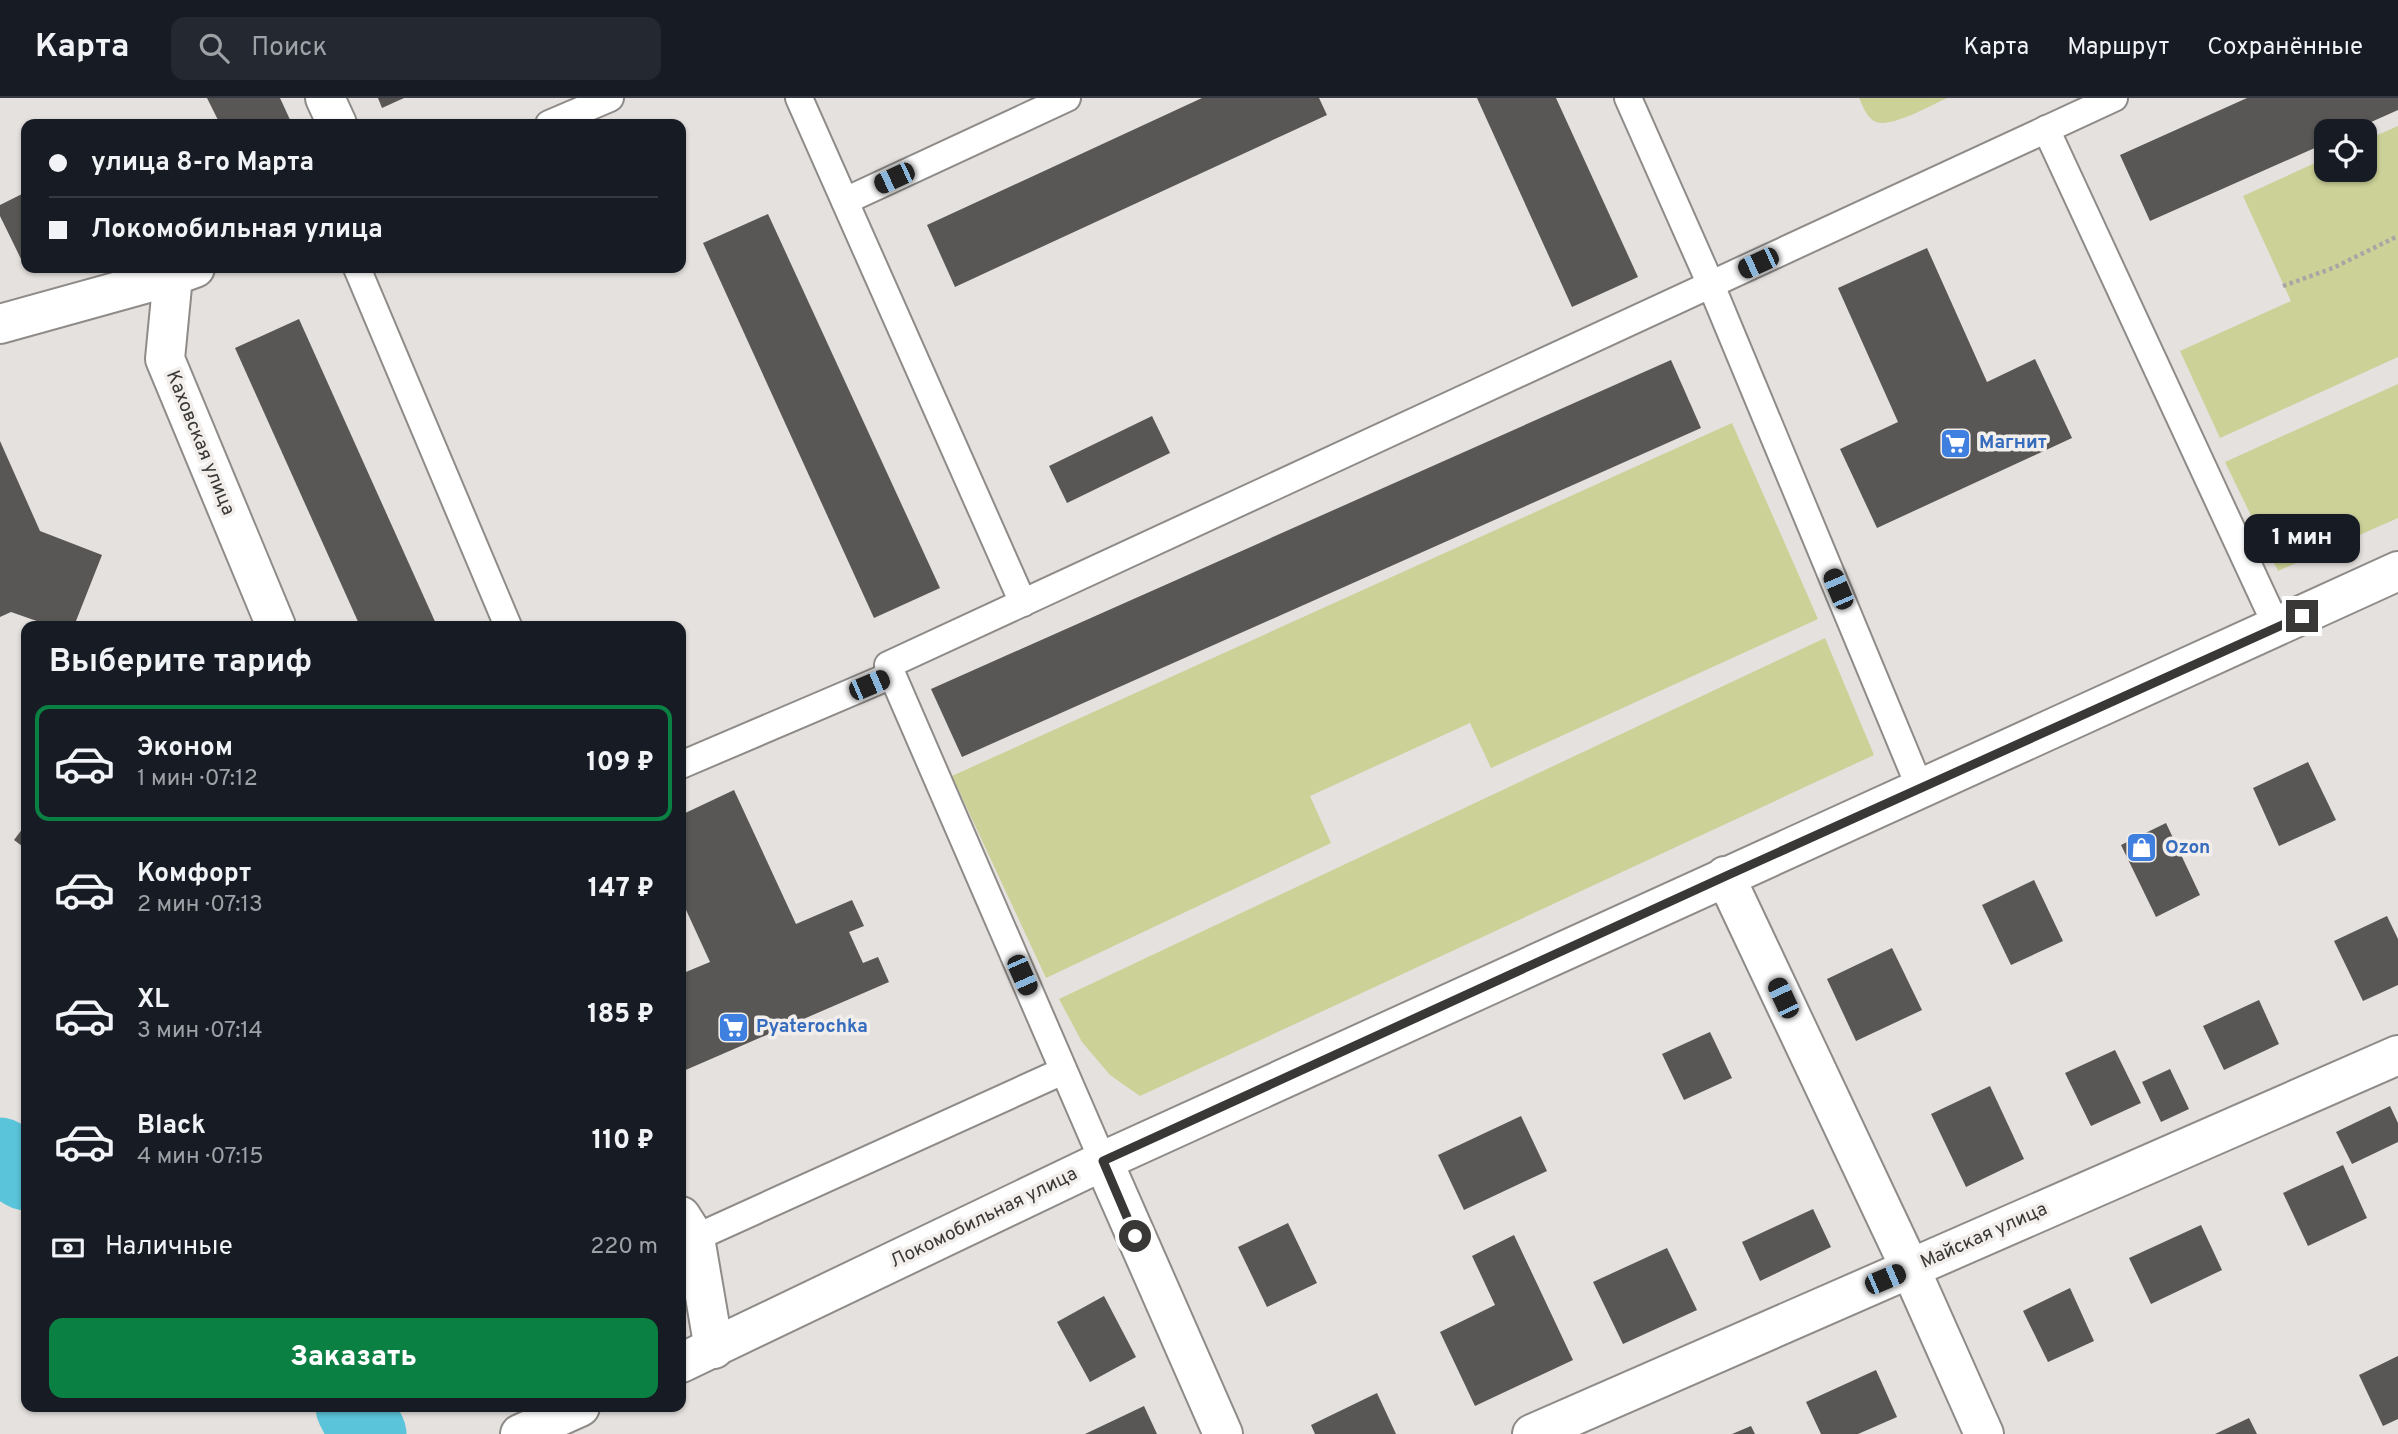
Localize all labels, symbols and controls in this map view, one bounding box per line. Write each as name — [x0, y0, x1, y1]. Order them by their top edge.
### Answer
search box — [171, 17, 661, 80]
text: Карта — [35, 27, 129, 69]
icon: search — [195, 29, 233, 67]
text: Поиск — [251, 32, 327, 65]
text: Карта — [1963, 33, 2029, 63]
text: Маршрут — [2067, 33, 2169, 63]
text: Сохранённые — [2207, 33, 2363, 63]
map controls — [2314, 119, 2377, 182]
button: locate — [2314, 119, 2377, 182]
text: улица 8-го Марта — [91, 147, 314, 180]
car — [871, 160, 918, 196]
text: Локомобильная улица — [91, 214, 383, 247]
car — [1735, 245, 1782, 281]
street label: Каховская улица — [160, 367, 240, 519]
supermarket icon: Магнит — [1939, 426, 1973, 460]
place label: Магнит — [1979, 431, 2047, 455]
callout: 1 мин — [2244, 514, 2360, 564]
text: 1 мин — [2272, 524, 2332, 553]
car — [1821, 566, 1856, 612]
route end — [2286, 600, 2318, 632]
text: Выберите тариф — [49, 643, 312, 683]
car — [846, 667, 893, 703]
icon: car — [53, 732, 116, 795]
text: Эконом — [137, 732, 233, 765]
text: 109 ₽ — [586, 747, 654, 780]
text: 1 мин · 07:12 — [137, 765, 258, 794]
shop icon: Ozon — [2125, 831, 2159, 865]
place label: Ozon — [2165, 836, 2210, 860]
icon: car — [53, 858, 116, 921]
text: Комфорт — [137, 858, 251, 891]
text: 147 ₽ — [588, 873, 654, 906]
text: 2 мин · 07:13 — [137, 891, 263, 920]
car — [1004, 952, 1041, 998]
car — [1765, 975, 1802, 1021]
icon: car — [53, 984, 116, 1047]
text: XL — [137, 984, 169, 1017]
text: 185 ₽ — [587, 999, 654, 1032]
supermarket icon: Pyaterochka — [716, 1010, 750, 1044]
place label: Pyaterochka — [756, 1015, 868, 1039]
text: 3 мин · 07:14 — [137, 1017, 263, 1046]
icon: car — [53, 1110, 116, 1173]
text: Black — [137, 1110, 206, 1143]
text: 110 ₽ — [592, 1125, 654, 1158]
text: 4 мин · 07:15 — [137, 1143, 264, 1172]
street label: Локомобильная улица — [886, 1162, 1082, 1274]
street label: Майская улица — [1917, 1197, 2051, 1275]
route start — [1119, 1220, 1151, 1252]
icon: cash — [49, 1229, 87, 1267]
text: Наличные — [105, 1231, 233, 1264]
text: 220 m — [590, 1233, 658, 1262]
car — [1862, 1261, 1909, 1297]
button: Заказать — [49, 1318, 658, 1398]

